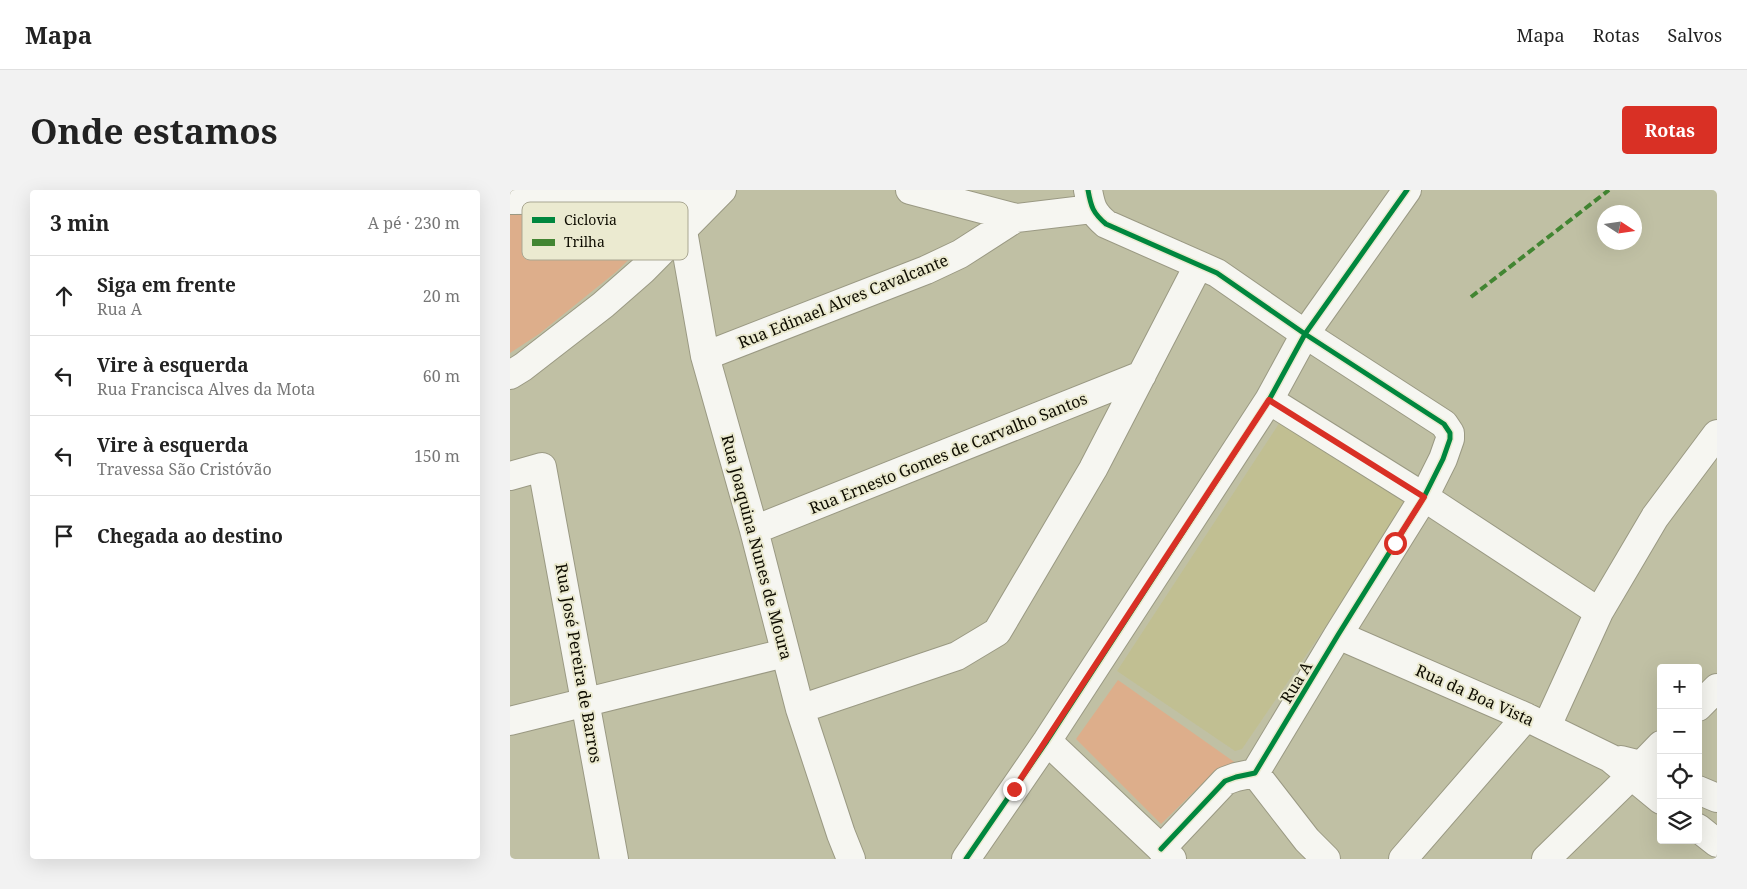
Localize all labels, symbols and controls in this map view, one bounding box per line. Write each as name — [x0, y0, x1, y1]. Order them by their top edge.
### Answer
text: Mapa — [25, 18, 92, 51]
text: Mapa — [1517, 23, 1565, 47]
text: Rotas — [1593, 23, 1640, 47]
text: Salvos — [1668, 23, 1722, 47]
button: Rotas — [1622, 106, 1717, 154]
text: Onde estamos — [30, 107, 278, 154]
legend — [522, 202, 688, 260]
north arrow — [1597, 205, 1642, 250]
text: 3 min — [50, 209, 109, 237]
text: Ciclovia — [564, 210, 617, 229]
text: A pé · 230 m — [368, 212, 460, 234]
text: Trilha — [564, 232, 605, 251]
street label: Rua Edinael Alves Cavalcante — [735, 249, 951, 353]
text: Siga em frente — [97, 272, 236, 298]
icon: ahead — [50, 282, 78, 310]
text: 20 m — [423, 285, 460, 307]
text: Rua A — [97, 298, 142, 320]
text: Vire à esquerda — [97, 352, 249, 378]
icon: left — [50, 362, 78, 390]
text: 60 m — [423, 365, 460, 387]
text: Rua Francisca Alves da Mota — [97, 378, 315, 400]
street label: Rua Ernesto Gomes de Carvalho Santos — [806, 387, 1090, 519]
text: Vire à esquerda — [97, 432, 249, 458]
street label: Rua Joaquina Nunes de Moura — [716, 432, 798, 662]
icon: left — [50, 442, 78, 470]
text: 150 m — [414, 445, 460, 467]
text: Travessa São Cristóvão — [97, 458, 272, 480]
icon: arrive — [50, 522, 78, 550]
text: Chegada ao destino — [97, 523, 283, 549]
route start — [1384, 532, 1407, 555]
street label: Rua José Pereira de Barros — [551, 562, 607, 764]
street label: Rua A — [1275, 656, 1317, 707]
street label: Rua da Boa Vista — [1412, 659, 1538, 731]
map controls — [1657, 664, 1702, 844]
button: + — [1657, 664, 1702, 709]
button: − — [1657, 709, 1702, 754]
button: locate — [1657, 754, 1702, 799]
route end — [1003, 778, 1026, 801]
button: layers — [1657, 799, 1702, 844]

